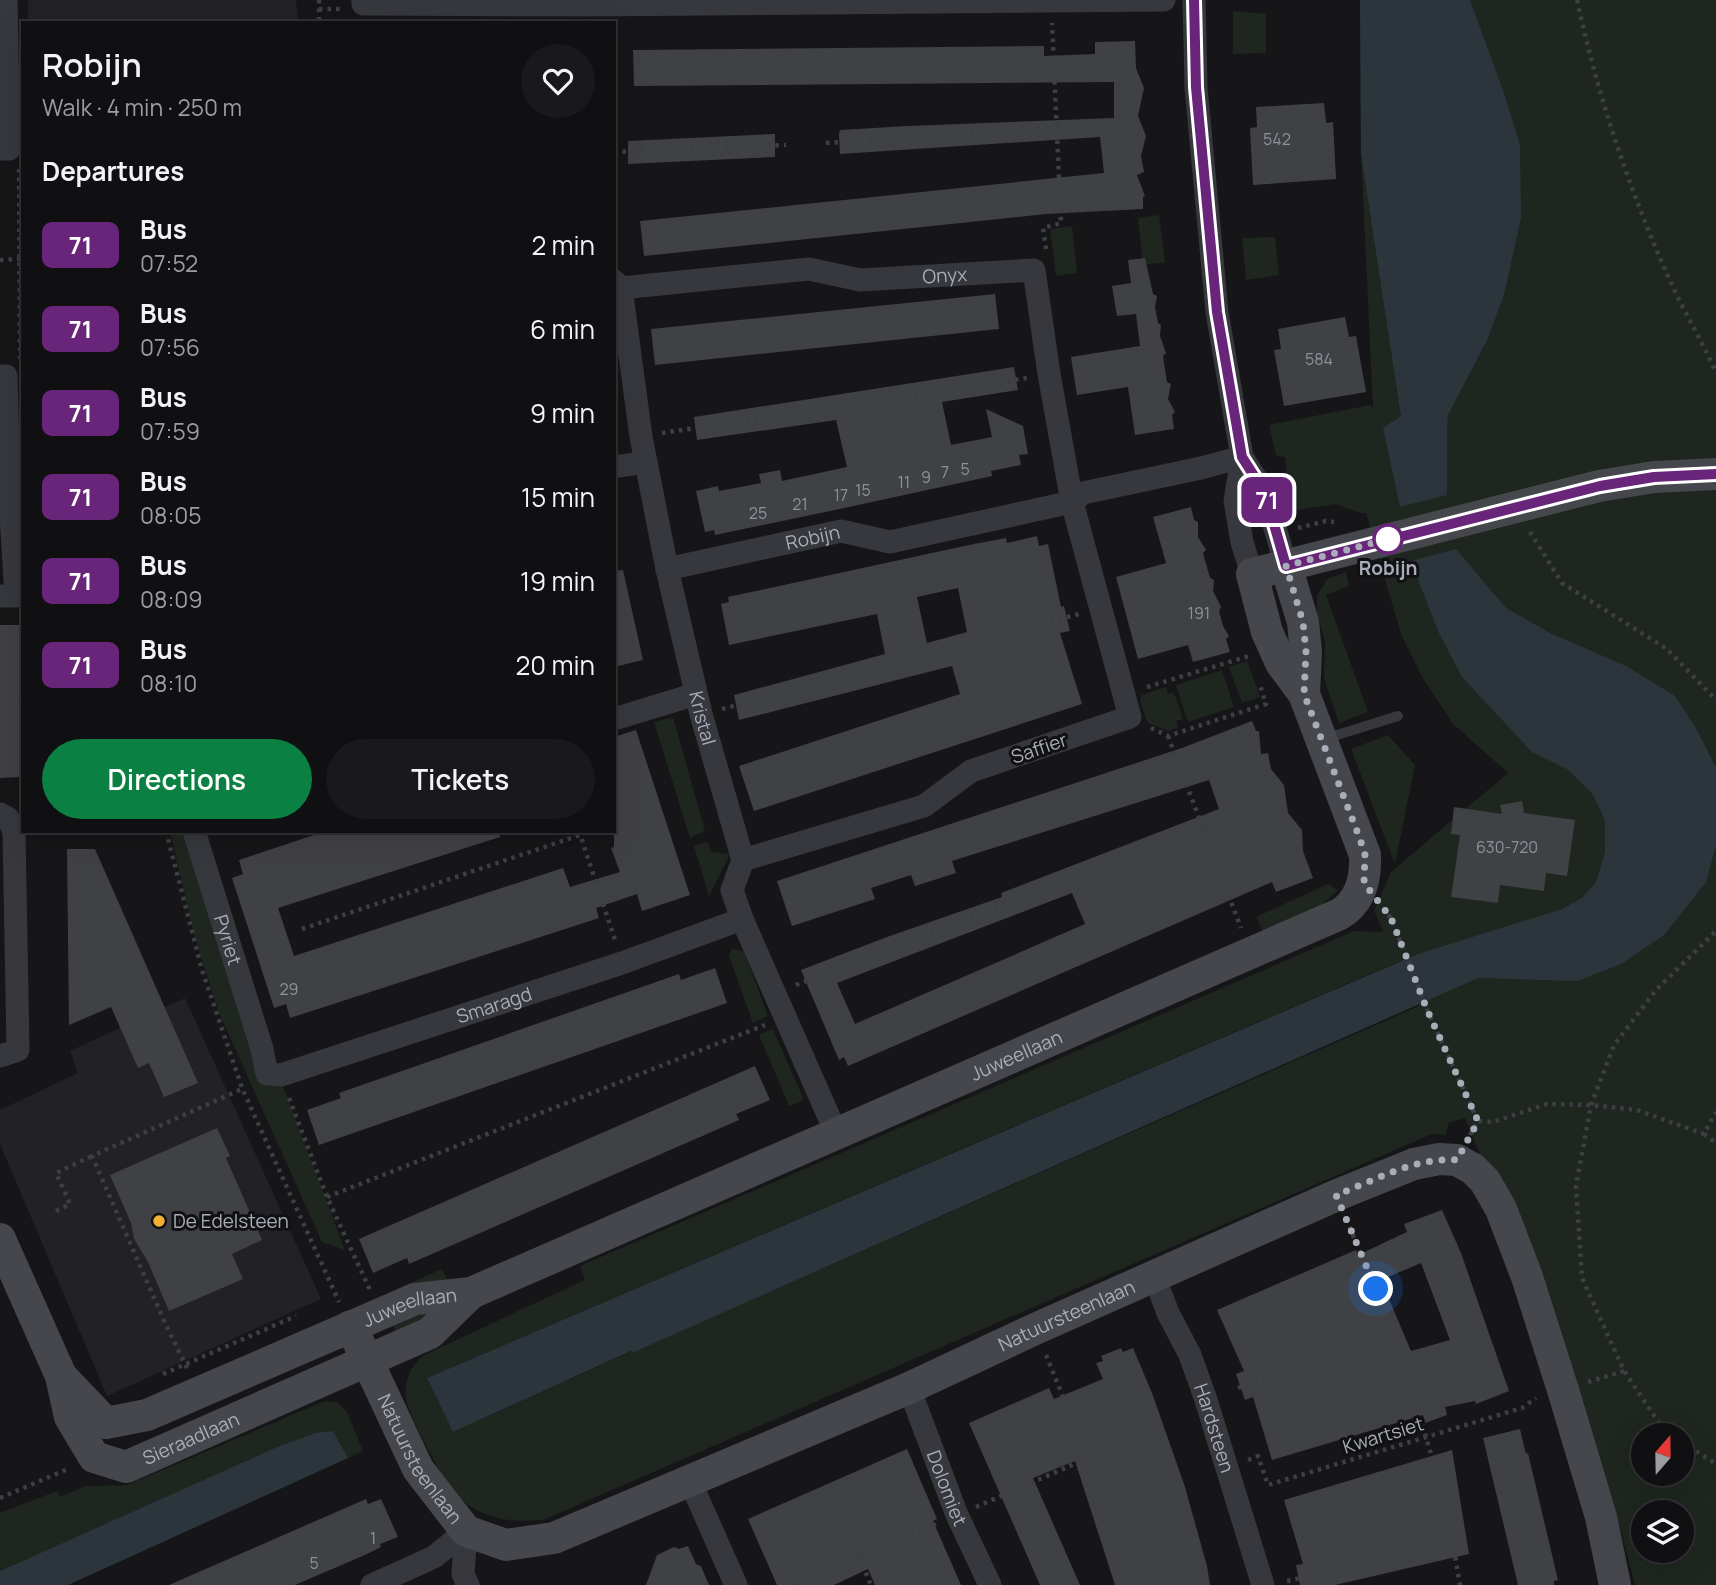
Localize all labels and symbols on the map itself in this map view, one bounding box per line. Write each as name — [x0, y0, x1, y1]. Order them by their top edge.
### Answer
house number: 542 — [1263, 128, 1291, 150]
street label: Onyx — [922, 261, 968, 289]
house number: 584 — [1305, 348, 1333, 370]
house number: 5 — [960, 458, 970, 480]
house number: 7 — [941, 461, 949, 483]
house number: 9 — [921, 466, 931, 488]
house number: 11 — [898, 471, 910, 493]
line badge: 71 — [1236, 477, 1298, 523]
house number: 15 — [855, 479, 871, 501]
house number: 17 — [834, 484, 848, 506]
house number: 21 — [792, 493, 808, 515]
house number: 25 — [749, 502, 767, 524]
street label: Robijn — [783, 519, 842, 556]
marker: Robijn — [1373, 524, 1403, 554]
place label: Robijn — [1359, 555, 1417, 581]
house number: 191 — [1188, 602, 1210, 624]
street label: Kristal — [683, 688, 722, 748]
street label: Saffier — [1008, 726, 1071, 770]
house number: 630-720 — [1476, 836, 1538, 858]
street label: Pyriet — [208, 911, 248, 968]
house number: 29 — [279, 978, 299, 1000]
street label: Smaragd — [453, 981, 535, 1030]
street label: Juweellaan — [966, 1024, 1066, 1087]
place label: De Edelsteen — [173, 1208, 289, 1234]
marker: De Edelsteen — [151, 1213, 167, 1229]
your location — [1358, 1271, 1393, 1306]
street label: Natuursteenlaan — [994, 1273, 1139, 1358]
street label: Juweellaan — [359, 1282, 458, 1333]
street label: Hardsteen — [1188, 1380, 1241, 1476]
street label: Natuursteenlaan — [372, 1389, 469, 1529]
street label: Sieraadlaan — [138, 1406, 243, 1471]
street label: Kwartsiet — [1339, 1410, 1427, 1460]
north arrow — [1631, 1423, 1694, 1486]
street label: Dolomiet — [921, 1447, 973, 1530]
house number: 1 — [370, 1527, 376, 1549]
house number: 5 — [309, 1552, 319, 1574]

